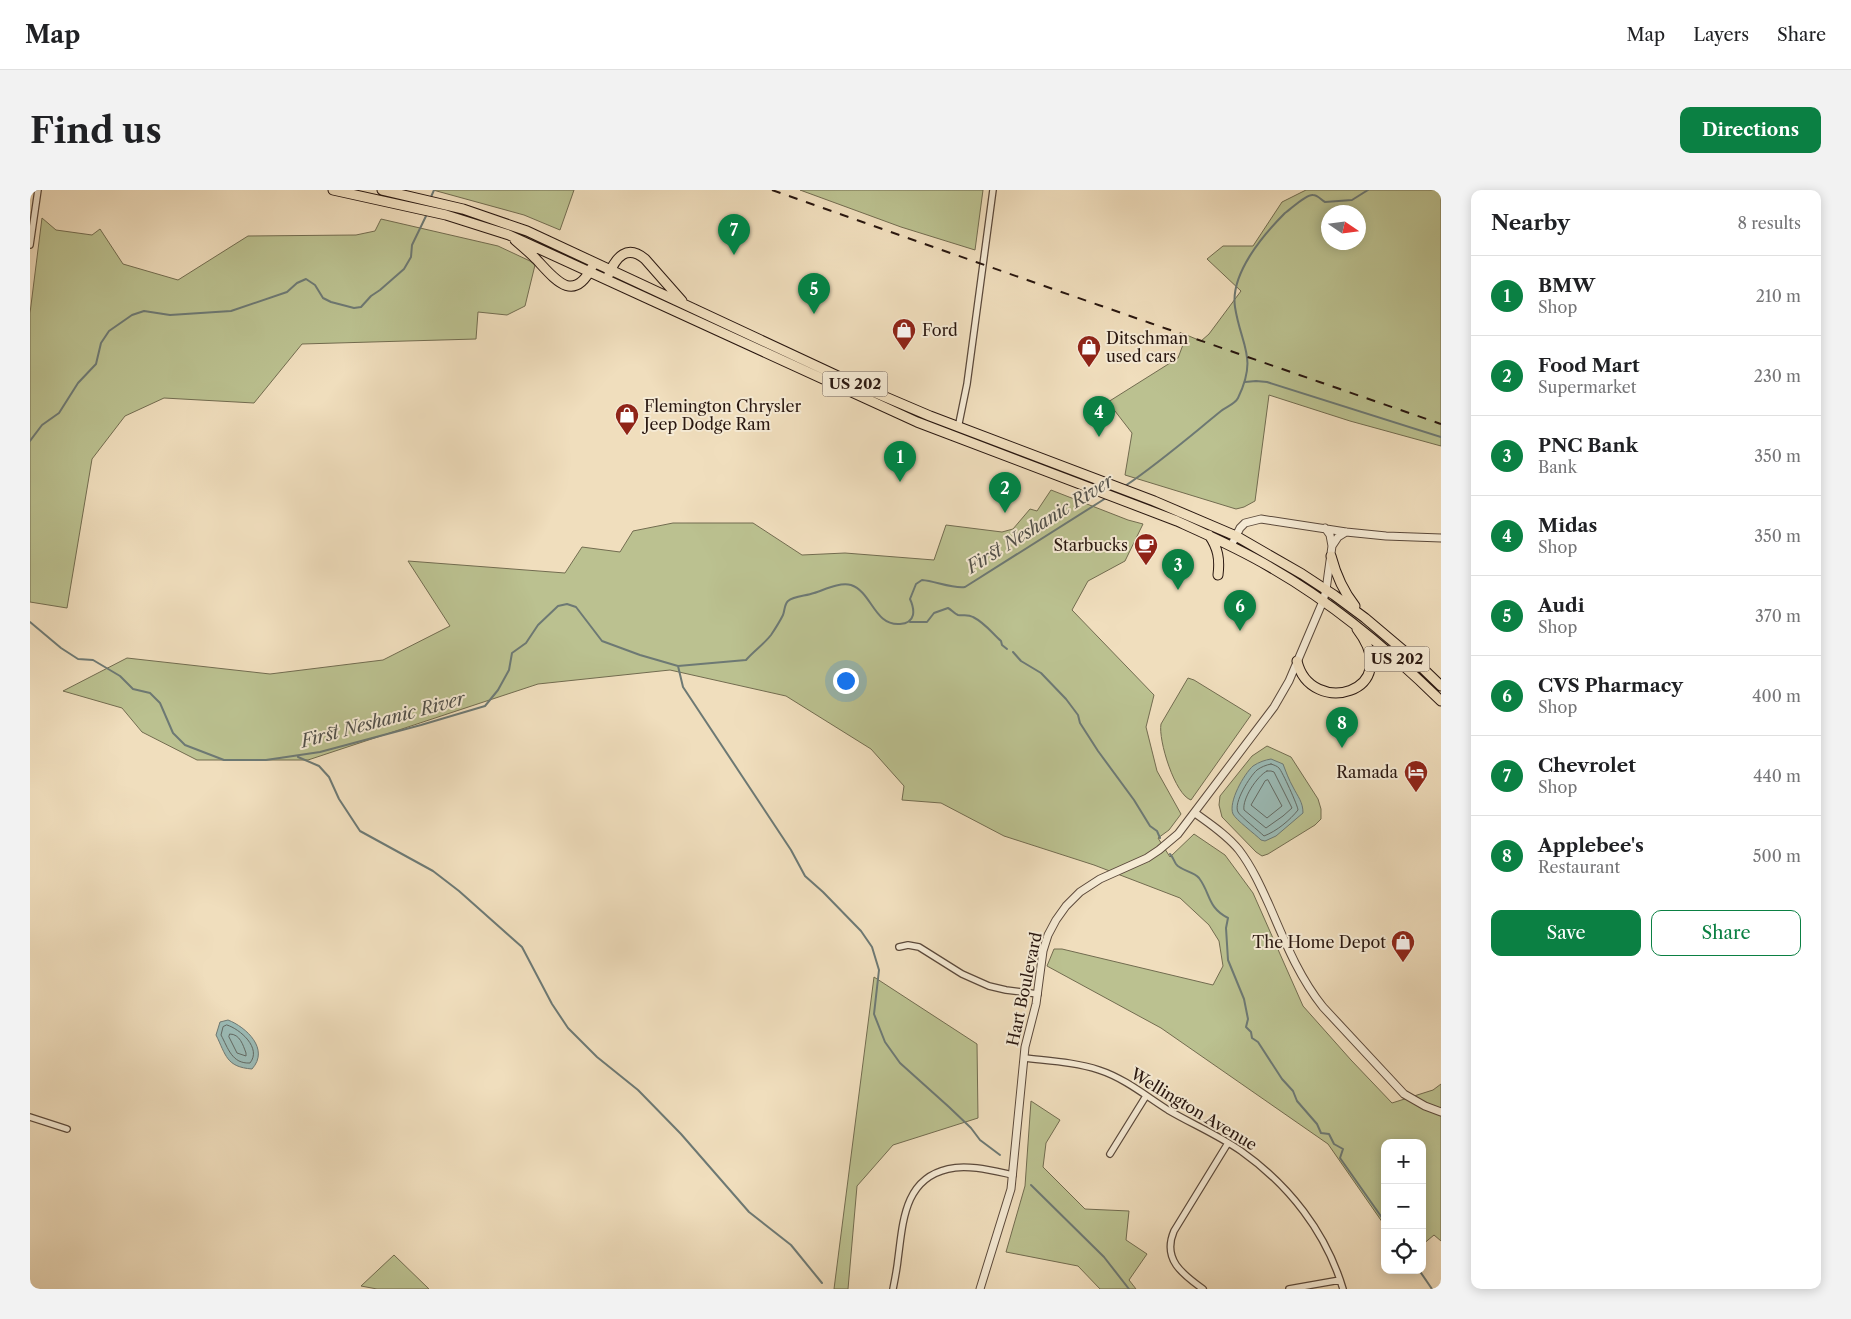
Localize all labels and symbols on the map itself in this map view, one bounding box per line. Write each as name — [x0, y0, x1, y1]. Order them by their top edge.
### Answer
north arrow — [1321, 205, 1366, 250]
pin: 7 — [718, 214, 750, 255]
pin: 5 — [798, 273, 830, 314]
shop icon: Ford — [891, 317, 917, 351]
place label: Ford — [922, 320, 958, 340]
place label: Ditschman used cars — [1106, 328, 1188, 366]
shop icon: Ditschman used cars — [1076, 334, 1102, 368]
road number: US 202 — [822, 372, 888, 396]
place label: Flemington Chrysler Jeep Dodge Ram — [641, 396, 801, 434]
pin: 4 — [1083, 396, 1115, 437]
shop icon: Flemington Chrysler Jeep Dodge Ram — [614, 402, 640, 436]
pin: 1 — [884, 441, 916, 482]
water label: First Neshanic River — [961, 469, 1119, 579]
pin: 2 — [989, 472, 1021, 513]
cafe icon: Starbucks — [1133, 532, 1159, 566]
place label: Starbucks — [1053, 535, 1128, 555]
pin: 3 — [1162, 549, 1194, 590]
pin: 6 — [1224, 590, 1256, 631]
road number: US 202 — [1364, 646, 1430, 672]
your location — [833, 668, 859, 694]
water label: First Neshanic River — [296, 687, 469, 753]
pin: 8 — [1326, 707, 1358, 748]
hotel icon: Ramada — [1403, 759, 1429, 793]
place label: Ramada — [1336, 762, 1399, 782]
shop icon: The Home Depot — [1390, 929, 1416, 963]
street label: Hart Boulevard — [1002, 930, 1046, 1048]
place label: The Home Depot — [1252, 932, 1386, 952]
street label: Wellington Avenue — [1126, 1063, 1261, 1155]

